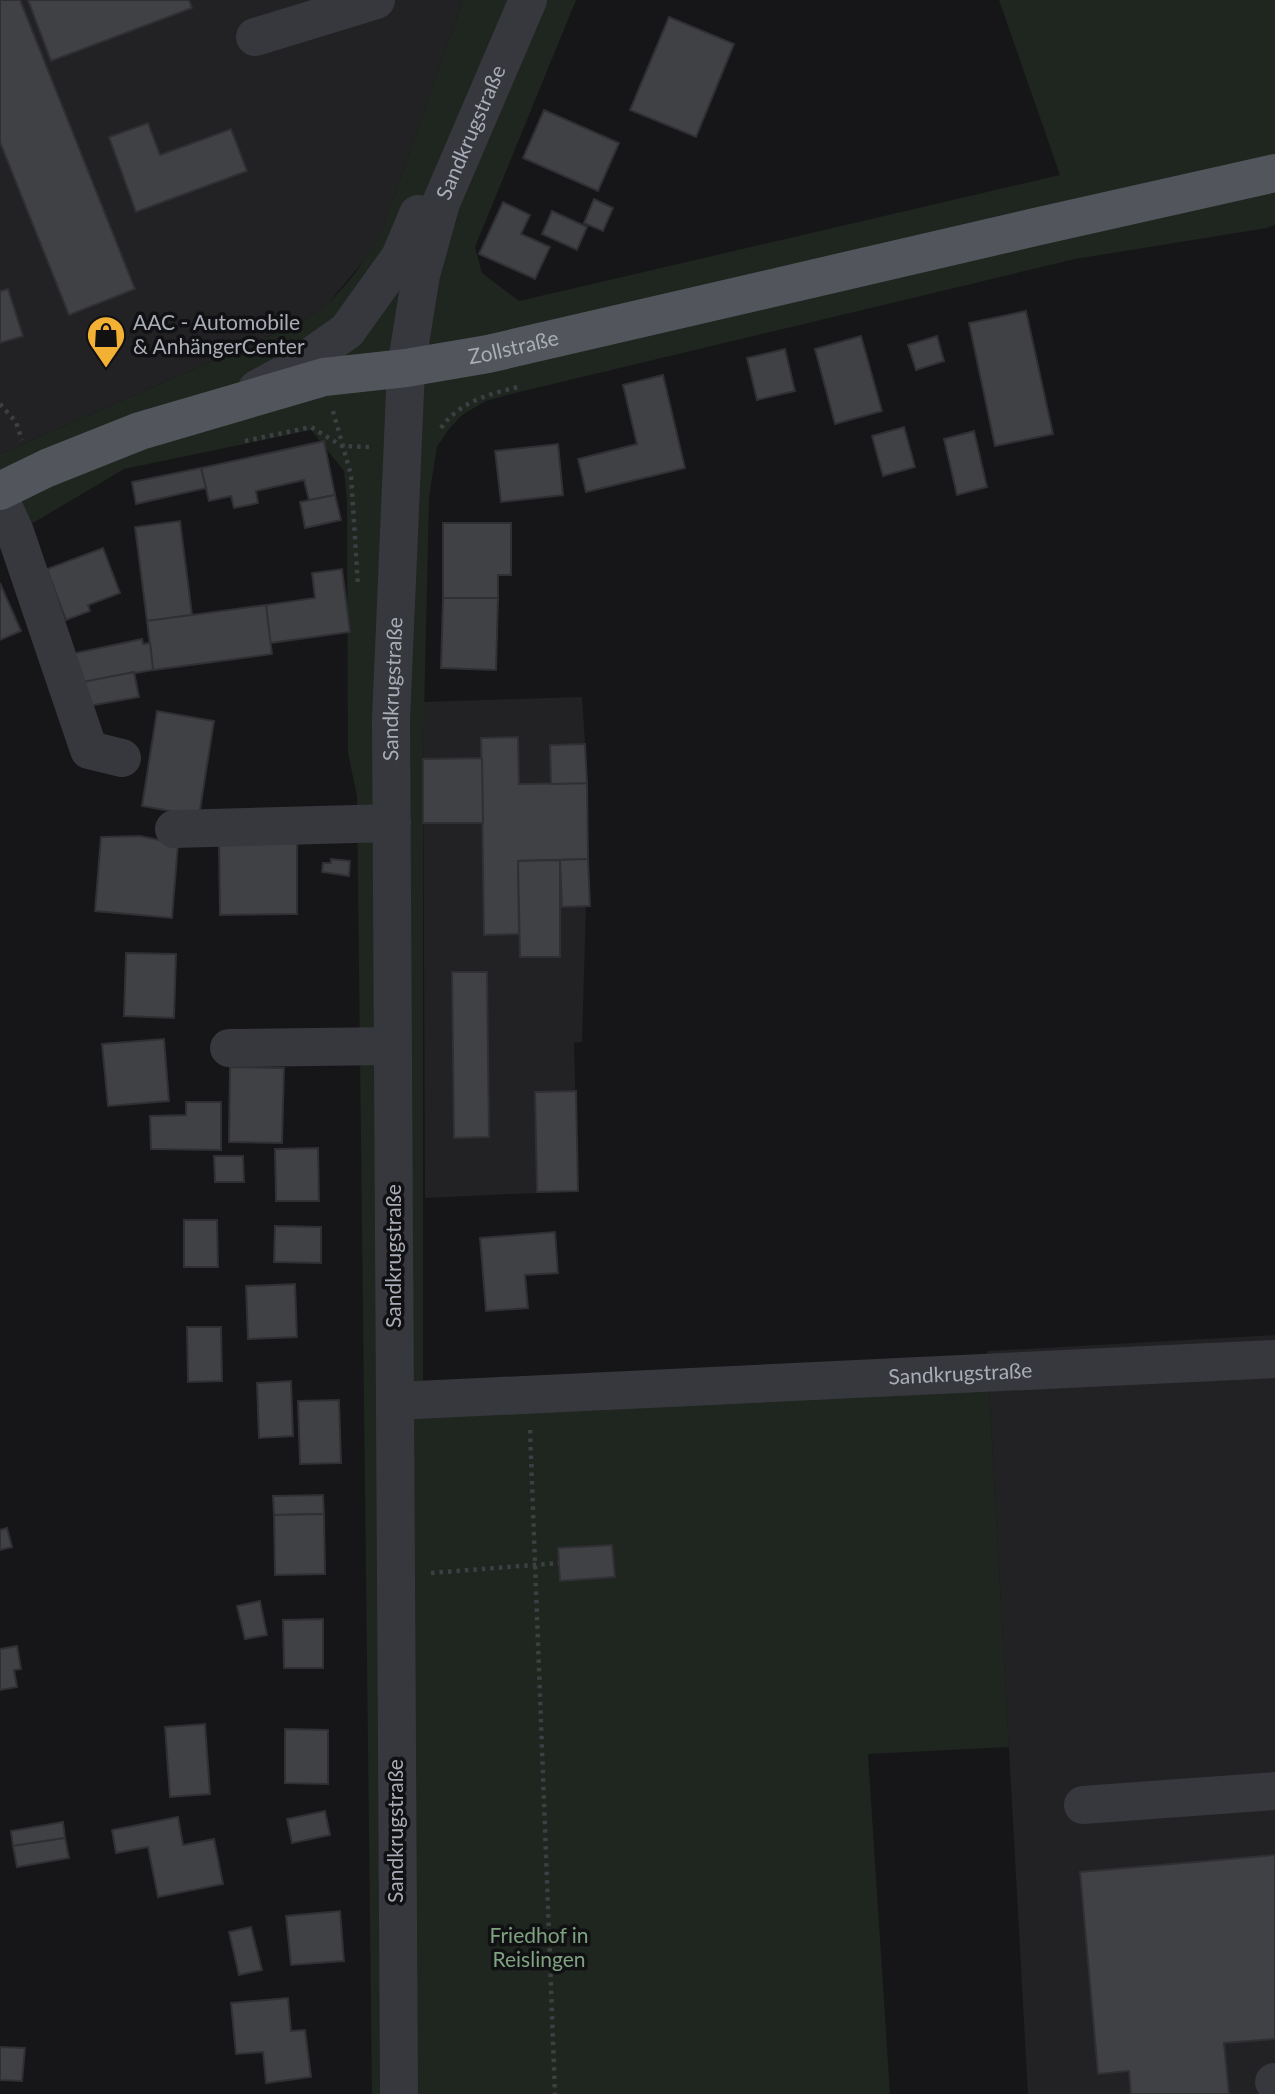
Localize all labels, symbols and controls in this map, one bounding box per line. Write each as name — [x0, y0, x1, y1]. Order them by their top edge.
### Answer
street label: Sandkrugstraße — [430, 61, 510, 203]
place label: AAC - Automobile & AnhängerCenter — [133, 309, 305, 358]
shop icon: AAC - Automobile & AnhängerCenter — [85, 314, 127, 369]
street label: Zollstraße — [466, 324, 561, 368]
street label: Sandkrugstraße — [377, 617, 406, 761]
street label: Sandkrugstraße — [380, 1184, 405, 1328]
street label: Sandkrugstraße — [888, 1357, 1033, 1388]
street label: Sandkrugstraße — [382, 1759, 407, 1903]
park label: Friedhof in Reislingen — [489, 1922, 589, 1971]

